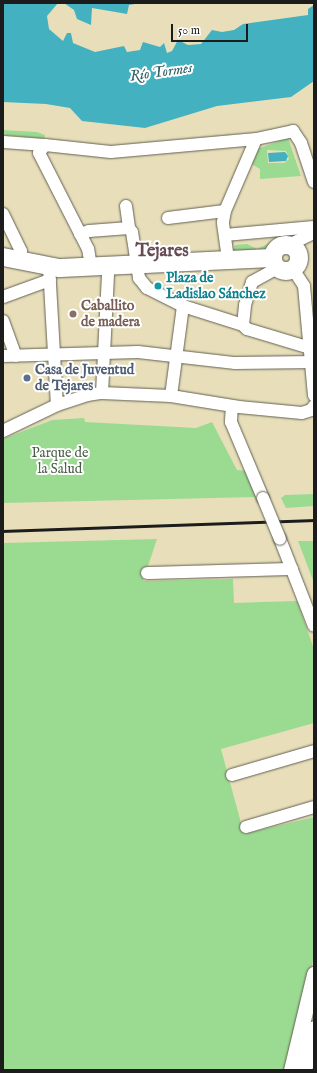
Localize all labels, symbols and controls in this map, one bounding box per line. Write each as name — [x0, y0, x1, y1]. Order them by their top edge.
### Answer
scale bar — [173, 16, 250, 42]
text: 50 m — [178, 23, 200, 38]
water label: Río Tormes — [129, 59, 193, 85]
district label: Tejares — [135, 241, 189, 263]
place label: Plaza de Ladislao Sánchez — [166, 270, 266, 302]
marker: Plaza de Ladislao Sánchez — [153, 281, 163, 291]
place label: Caballito de madera — [81, 298, 140, 330]
marker: Caballito de madera — [68, 309, 78, 319]
place label: Casa de Juventud de Tejares — [35, 362, 134, 394]
marker: Casa de Juventud de Tejares — [22, 373, 32, 383]
park label: Parque de la Salud — [32, 445, 88, 478]

